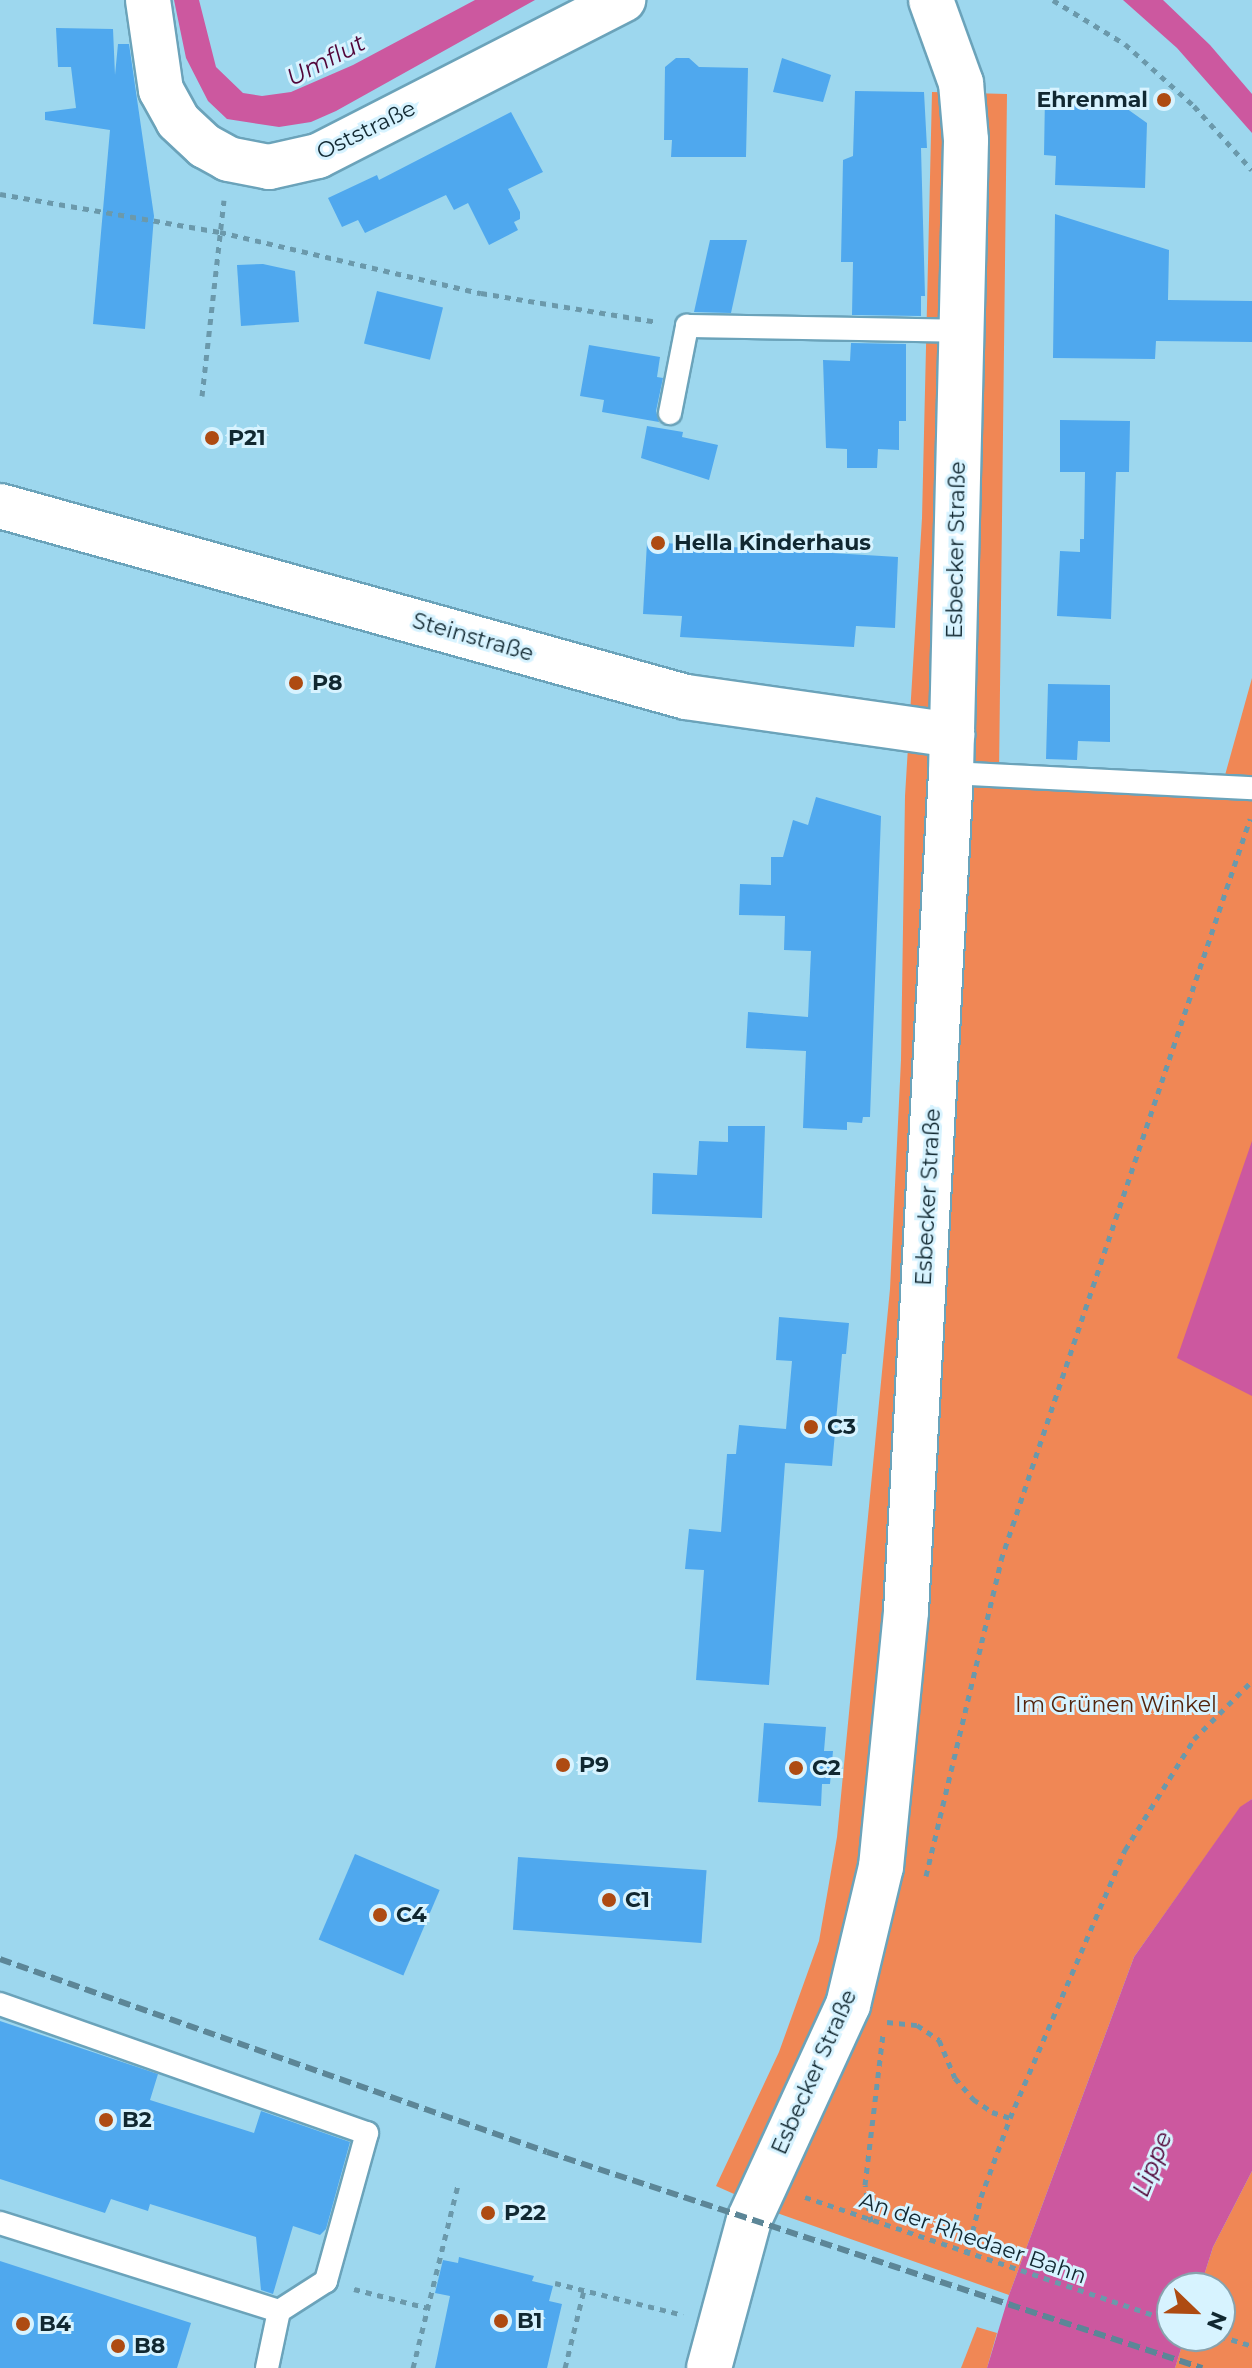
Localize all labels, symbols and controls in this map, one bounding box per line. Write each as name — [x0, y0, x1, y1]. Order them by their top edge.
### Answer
water label: Umflut — [282, 28, 370, 92]
place label: Ehrenmal — [1036, 87, 1148, 113]
marker: Ehrenmal — [1155, 91, 1173, 109]
street label: Oststraße — [312, 95, 420, 165]
place label: P21 — [228, 425, 266, 451]
marker: P21 — [203, 429, 221, 447]
street label: Esbecker Straße — [941, 461, 971, 639]
place label: Hella Kinderhaus — [674, 530, 871, 556]
marker: Hella Kinderhaus — [649, 534, 667, 552]
street label: Steinstraße — [409, 607, 537, 667]
place label: P8 — [312, 670, 342, 696]
marker: P8 — [287, 674, 305, 692]
street label: Esbecker Straße — [910, 1108, 946, 1286]
place label: C3 — [827, 1414, 856, 1440]
marker: C3 — [802, 1418, 820, 1436]
park label: Im Grünen Winkel — [1015, 1692, 1217, 1718]
place label: P9 — [579, 1752, 609, 1778]
place label: C2 — [812, 1755, 841, 1781]
marker: P9 — [554, 1756, 572, 1774]
marker: C2 — [787, 1759, 805, 1777]
place label: C1 — [625, 1887, 650, 1913]
marker: C1 — [600, 1891, 618, 1909]
place label: C4 — [396, 1902, 427, 1928]
marker: C4 — [371, 1906, 389, 1924]
street label: Esbecker Straße — [766, 1985, 862, 2159]
place label: B2 — [122, 2107, 152, 2133]
marker: B2 — [97, 2111, 115, 2129]
water label: Lippe — [1126, 2127, 1178, 2201]
street label: An der Rhedaer Bahn — [856, 2187, 1090, 2289]
place label: P22 — [504, 2200, 546, 2226]
marker: P22 — [479, 2204, 497, 2222]
north arrow — [1156, 2272, 1236, 2352]
text: N — [1201, 2307, 1233, 2334]
place label: B1 — [517, 2308, 542, 2334]
place label: B4 — [39, 2311, 71, 2337]
marker: B1 — [492, 2312, 510, 2330]
marker: B4 — [14, 2315, 32, 2333]
place label: B8 — [134, 2333, 165, 2359]
marker: B8 — [109, 2337, 127, 2355]

